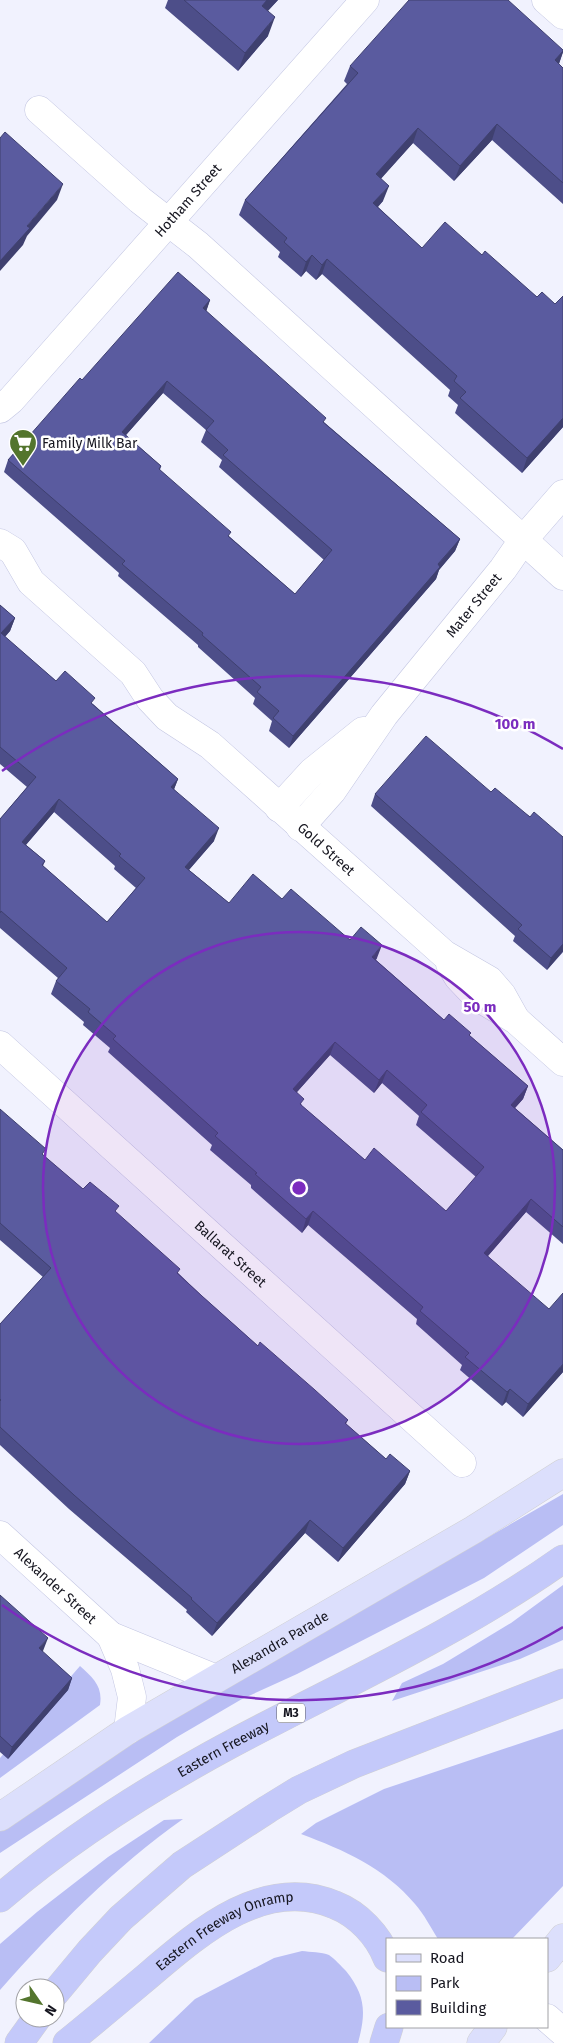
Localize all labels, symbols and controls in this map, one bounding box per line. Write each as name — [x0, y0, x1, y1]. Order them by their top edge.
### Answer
street label: Hotham Street — [151, 160, 226, 241]
supermarket icon: Family Milk Bar — [8, 428, 38, 467]
place label: Family Milk Bar — [42, 435, 138, 452]
street label: Mater Street — [443, 569, 506, 641]
text: 100 m — [495, 715, 535, 733]
street label: Gold Street — [294, 819, 359, 880]
text: 50 m — [463, 998, 497, 1016]
centre of rings — [290, 1179, 308, 1197]
street label: Ballarat Street — [191, 1217, 270, 1292]
street label: Alexander Street — [11, 1544, 100, 1628]
street label: Alexandra Parade — [228, 1608, 332, 1678]
road number: M3 — [277, 1704, 305, 1722]
street label: Eastern Freeway — [175, 1717, 272, 1781]
street label: Eastern Freeway Onramp — [152, 1889, 294, 1975]
legend — [386, 1938, 548, 2028]
text: Road — [430, 1949, 465, 1967]
text: Park — [430, 1974, 460, 1992]
north arrow — [15, 1978, 65, 2028]
text: Building — [430, 1999, 486, 2017]
text: N — [41, 2001, 60, 2019]

